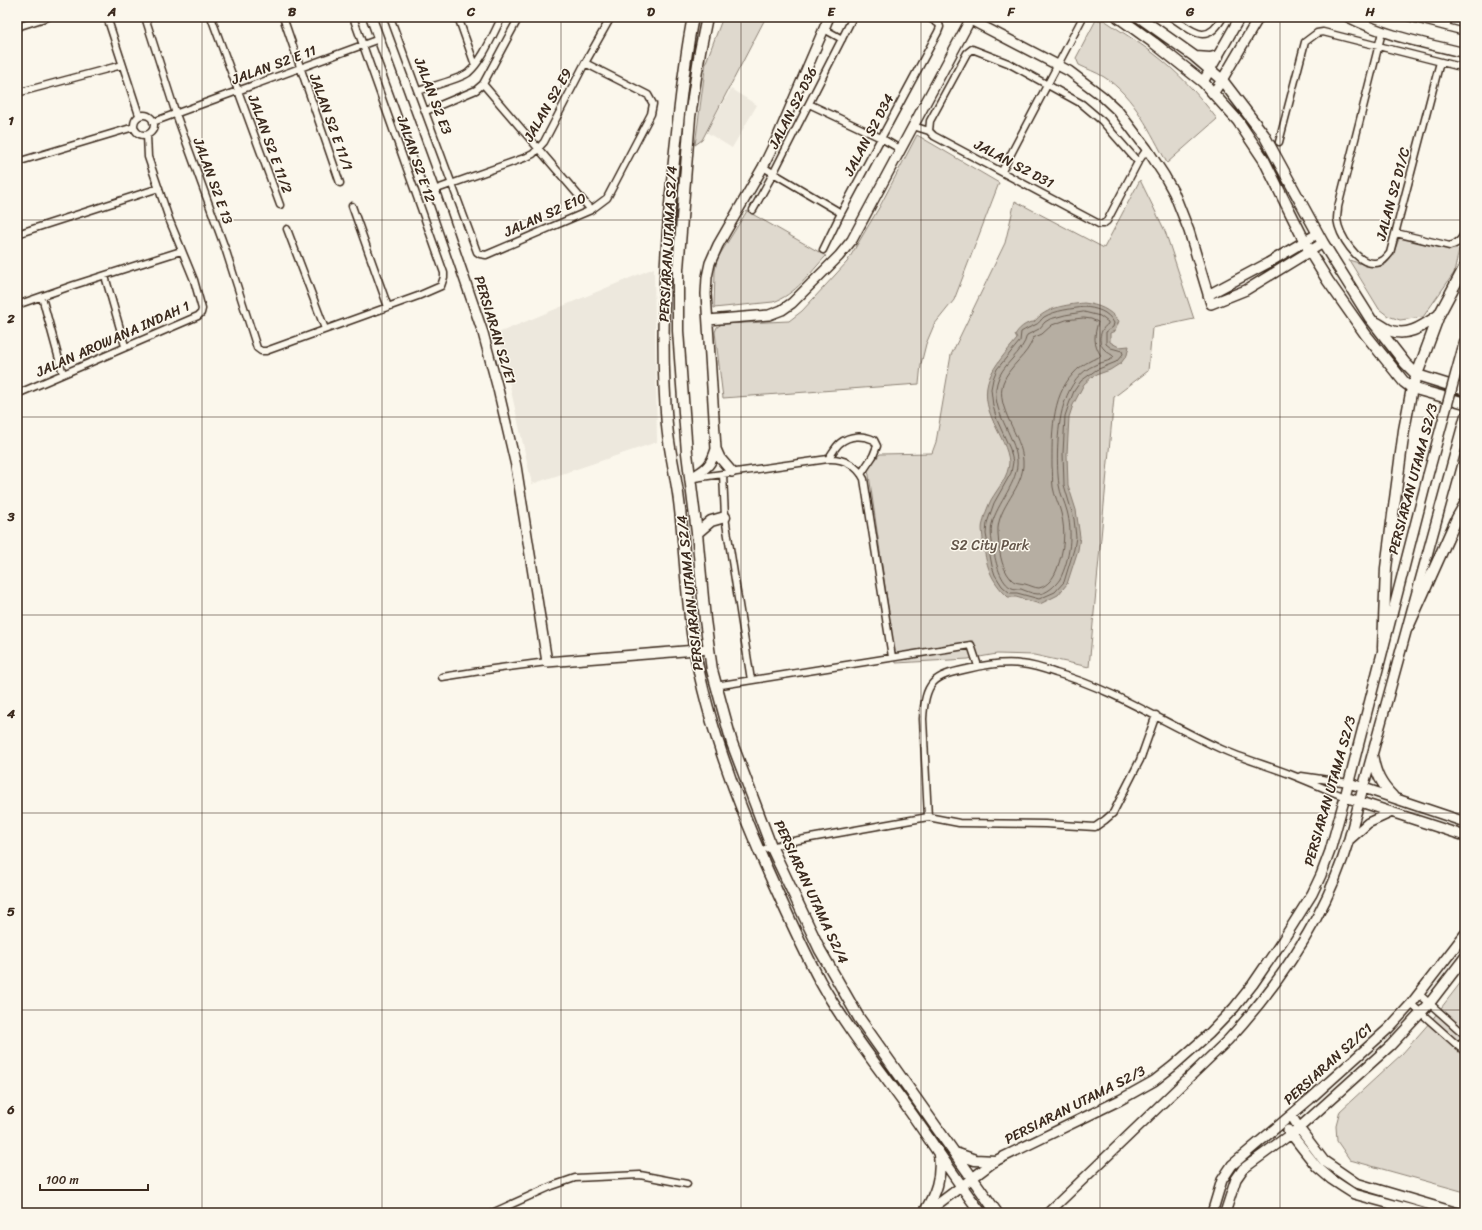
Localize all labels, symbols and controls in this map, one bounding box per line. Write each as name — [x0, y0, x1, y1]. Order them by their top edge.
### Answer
text: A — [107, 0, 116, 23]
text: B — [288, 0, 297, 23]
text: C — [466, 0, 476, 23]
text: D — [647, 0, 655, 23]
text: E — [827, 0, 836, 23]
text: F — [1006, 0, 1015, 23]
text: G — [1185, 0, 1195, 23]
text: H — [1364, 0, 1375, 23]
street label: JALAN S2 E 11 — [227, 38, 320, 92]
street label: JALAN S2 E3 — [406, 53, 459, 138]
street label: JALAN S2 D36 — [761, 62, 824, 154]
street label: JALAN S2 E9 — [516, 63, 579, 147]
street label: JALAN S2 E 11/1 — [302, 69, 360, 174]
street label: JALAN S2 D34 — [836, 89, 901, 182]
street label: JALAN S2 E 11/2 — [240, 90, 299, 197]
text: 1 — [8, 109, 14, 132]
street label: JALAN S2 E 12 — [389, 111, 443, 206]
street label: JALAN S2 D31 — [969, 132, 1058, 196]
street label: JALAN S2 E 13 — [185, 133, 240, 228]
street label: JALAN S2 D1/C — [1368, 144, 1417, 244]
street label: PERSIARAN UTAMA S2/4 — [651, 165, 685, 323]
street label: JALAN S2 E10 — [499, 186, 590, 245]
street label: PERSIARAN S2/E1 — [467, 273, 523, 387]
street label: JALAN AROWANA INDAH 1 — [31, 294, 194, 385]
text: 2 — [6, 307, 15, 330]
street label: PERSIARAN UTAMA S2/3 — [1381, 400, 1445, 557]
text: 3 — [6, 505, 15, 528]
street label: PERSIARAN UTAMA S2/4 — [669, 514, 711, 672]
park label: S2 City Park — [951, 533, 1030, 558]
text: 4 — [6, 702, 16, 725]
street label: PERSIARAN UTAMA S2/3 — [1297, 713, 1364, 869]
street label: PERSIARAN UTAMA S2/4 — [767, 816, 855, 968]
text: 5 — [7, 900, 15, 923]
street label: PERSIARAN S2/C1 — [1278, 1017, 1378, 1111]
street label: PERSIARAN UTAMA S2/3 — [1000, 1058, 1150, 1151]
text: 6 — [6, 1098, 15, 1121]
scale bar — [40, 1166, 148, 1192]
text: 100 m — [46, 1169, 79, 1191]

